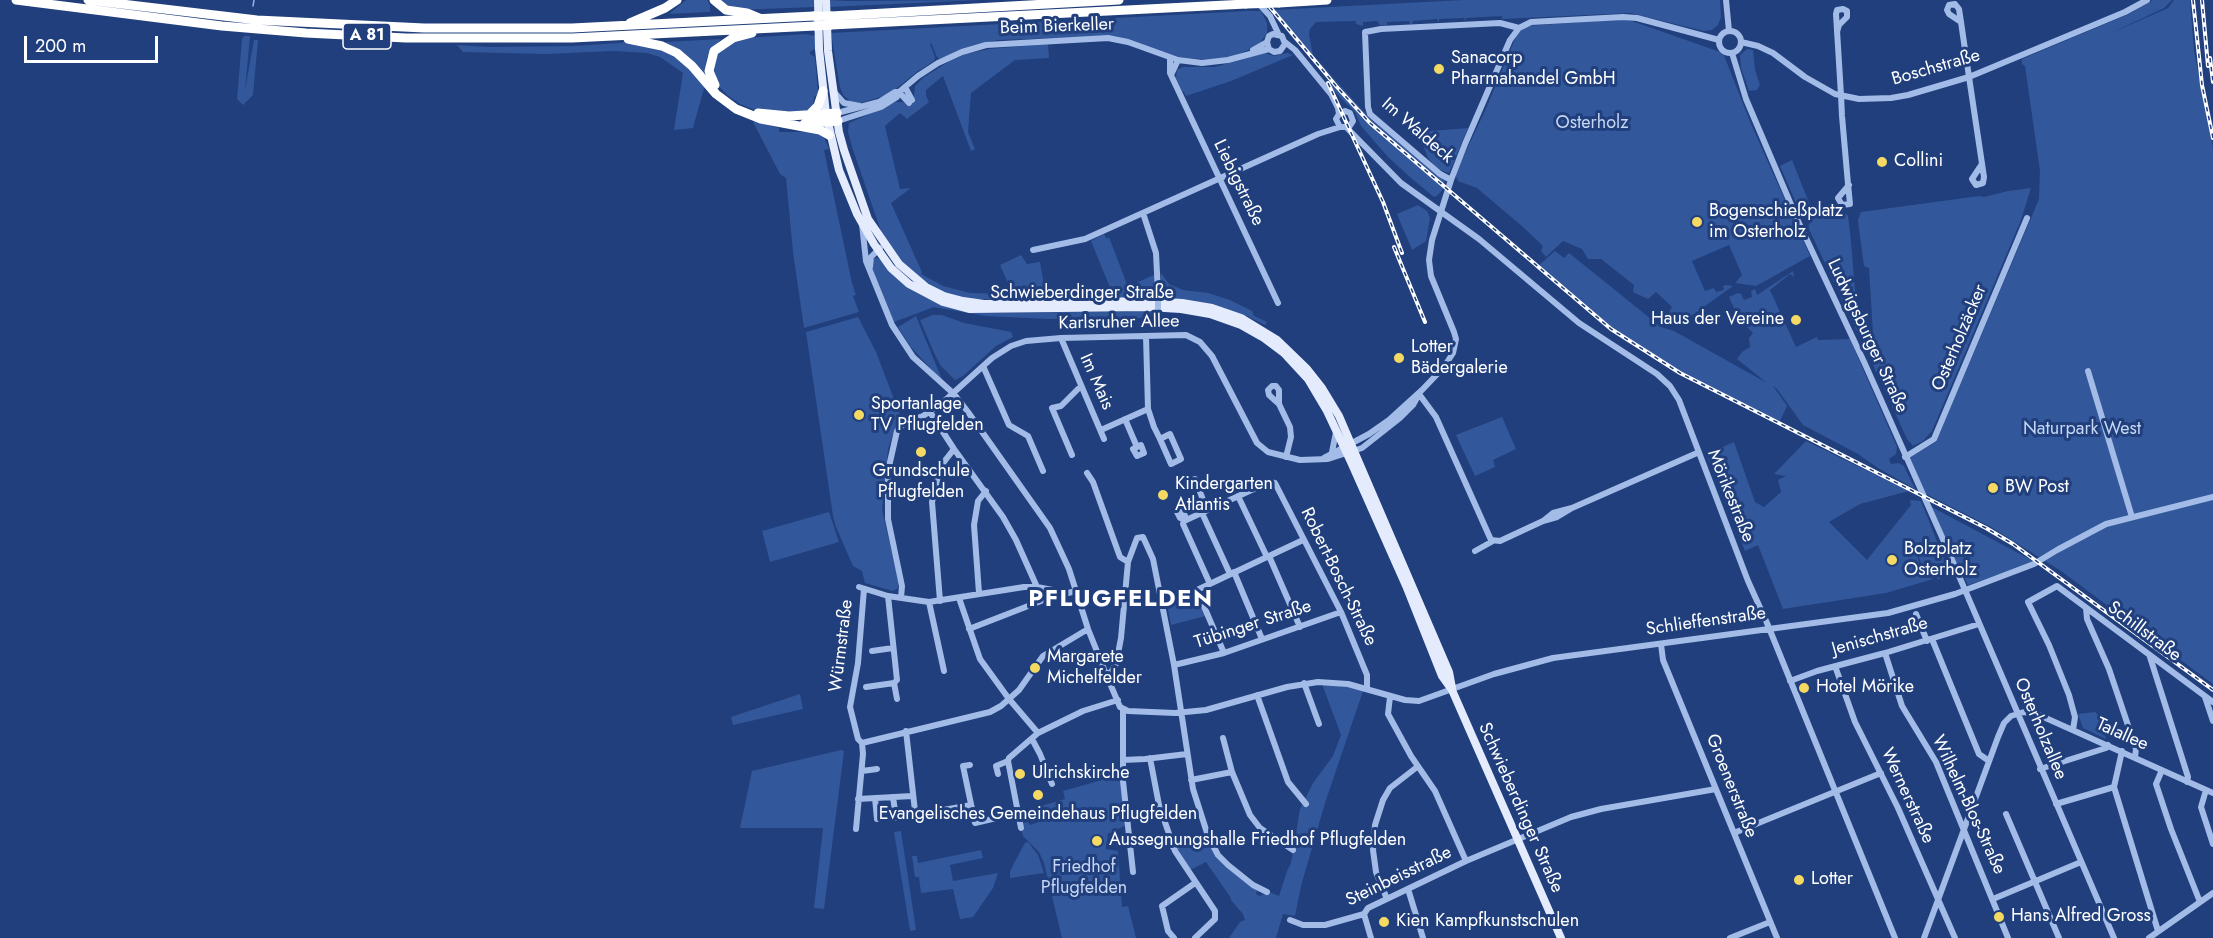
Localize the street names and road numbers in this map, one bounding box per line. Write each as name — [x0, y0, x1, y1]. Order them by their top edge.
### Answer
street label: Beim Bierkeller — [1000, 14, 1114, 40]
road number: A 81 — [343, 23, 391, 49]
street label: Boschstraße — [1889, 45, 1983, 91]
street label: Im Waldeck — [1376, 94, 1458, 168]
street label: Liebigstraße — [1208, 136, 1268, 230]
street label: Ludwigsburger Straße — [1822, 256, 1912, 416]
street label: Osterholzäcker — [1928, 282, 1992, 394]
street label: Schwieberdinger Straße — [990, 283, 1174, 305]
street label: Karlsruher Allee — [1058, 311, 1180, 335]
street label: Im Mais — [1074, 351, 1118, 413]
street label: Mörikestraße — [1702, 447, 1758, 545]
street label: Robert-Bosch-Straße — [1295, 504, 1381, 650]
street label: Tübinger Straße — [1192, 596, 1314, 654]
street label: Schillstraße — [2103, 597, 2185, 667]
street label: Würmstraße — [826, 598, 858, 694]
street label: Schlieffenstraße — [1645, 603, 1767, 641]
street label: Jenischstraße — [1830, 613, 1930, 661]
street label: Osterholzallee — [2009, 675, 2071, 783]
street label: Talallee — [2093, 714, 2151, 756]
street label: Schwieberdinger Straße — [1473, 720, 1567, 896]
street label: Groenerstraße — [1700, 731, 1762, 841]
street label: Wilhelm-Blos-Straße — [1926, 732, 2010, 878]
street label: Wernerstraße — [1876, 745, 1938, 847]
street label: Steinbeisstraße — [1343, 842, 1455, 912]

